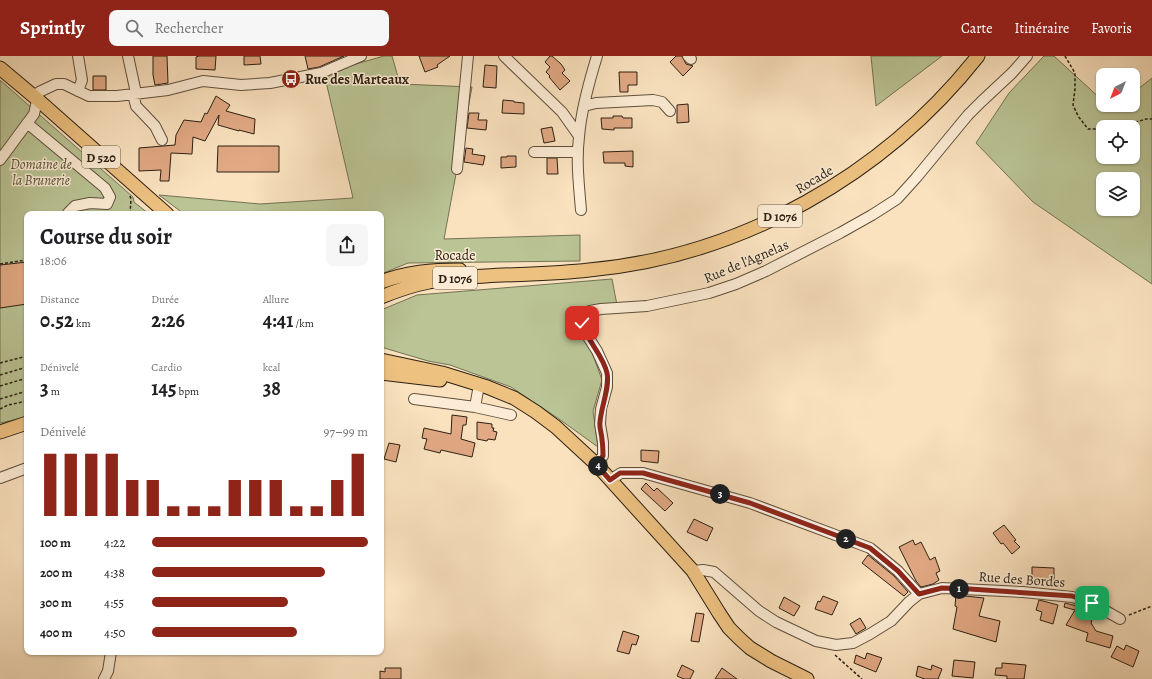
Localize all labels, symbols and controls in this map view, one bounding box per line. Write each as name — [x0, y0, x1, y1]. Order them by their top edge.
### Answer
search box — [109, 10, 389, 46]
text: Sprintly — [20, 15, 85, 41]
icon: search — [123, 17, 145, 39]
text: Rechercher — [155, 18, 224, 38]
text: Carte — [961, 19, 992, 38]
text: Itinéraire — [1014, 19, 1069, 38]
text: Favoris — [1091, 19, 1132, 38]
bus stop icon: Rue des Marteaux — [280, 68, 302, 90]
north arrow — [1096, 68, 1140, 112]
map controls — [1096, 68, 1140, 216]
place label: Rue des Marteaux — [305, 70, 409, 89]
button: locate — [1096, 120, 1140, 164]
road number: D 520 — [82, 146, 120, 168]
park label: Domaine de la Brunerie — [10, 155, 72, 190]
street label: Rocade — [792, 161, 837, 198]
button: layers — [1096, 172, 1140, 216]
road number: D 1076 — [758, 205, 802, 227]
text: Course du soir — [40, 222, 172, 252]
button: share — [326, 224, 368, 266]
street label: Rue de l'Agnelas — [701, 235, 792, 288]
street label: Rocade — [434, 246, 476, 265]
text: 18:06 — [40, 252, 67, 269]
road number: D 1076 — [433, 267, 477, 289]
text: Distance — [40, 292, 79, 307]
text: Durée — [151, 292, 179, 307]
text: Allure — [263, 292, 289, 307]
pin — [565, 306, 599, 340]
text: 0.52 — [40, 307, 74, 334]
text: 2:26 — [151, 307, 185, 334]
text: 4:41 — [263, 307, 293, 334]
icon: check — [571, 312, 593, 334]
text: km — [74, 316, 91, 331]
text: /km — [293, 316, 314, 331]
text: Dénivelé — [40, 360, 79, 375]
text: Cardio — [151, 360, 182, 375]
text: kcal — [263, 360, 280, 375]
text: 3 — [40, 375, 49, 402]
text: 145 — [151, 375, 176, 402]
text: 38 — [263, 375, 281, 402]
text: m — [49, 384, 60, 399]
text: bpm — [176, 384, 199, 399]
text: Dénivelé — [40, 423, 86, 440]
text: 97–99 m — [324, 423, 368, 440]
pin: 4 — [588, 456, 608, 476]
text: 4 — [595, 458, 601, 473]
pin: 3 — [710, 484, 730, 504]
text: 3 — [718, 486, 722, 501]
pin: 2 — [836, 529, 856, 549]
text: 2 — [843, 531, 849, 546]
text: 100 m — [40, 534, 71, 551]
text: 4:22 — [104, 534, 125, 551]
text: 200 m — [40, 564, 73, 581]
text: 4:38 — [104, 564, 125, 581]
street label: Rue des Bordes — [978, 567, 1066, 592]
pin: 1 — [949, 579, 969, 599]
text: 1 — [957, 581, 961, 596]
pin — [1075, 586, 1109, 620]
icon: arrive — [1081, 592, 1103, 614]
text: 300 m — [40, 594, 72, 611]
text: 4:55 — [104, 594, 124, 611]
text: 400 m — [40, 624, 72, 641]
text: 4:50 — [104, 624, 126, 641]

